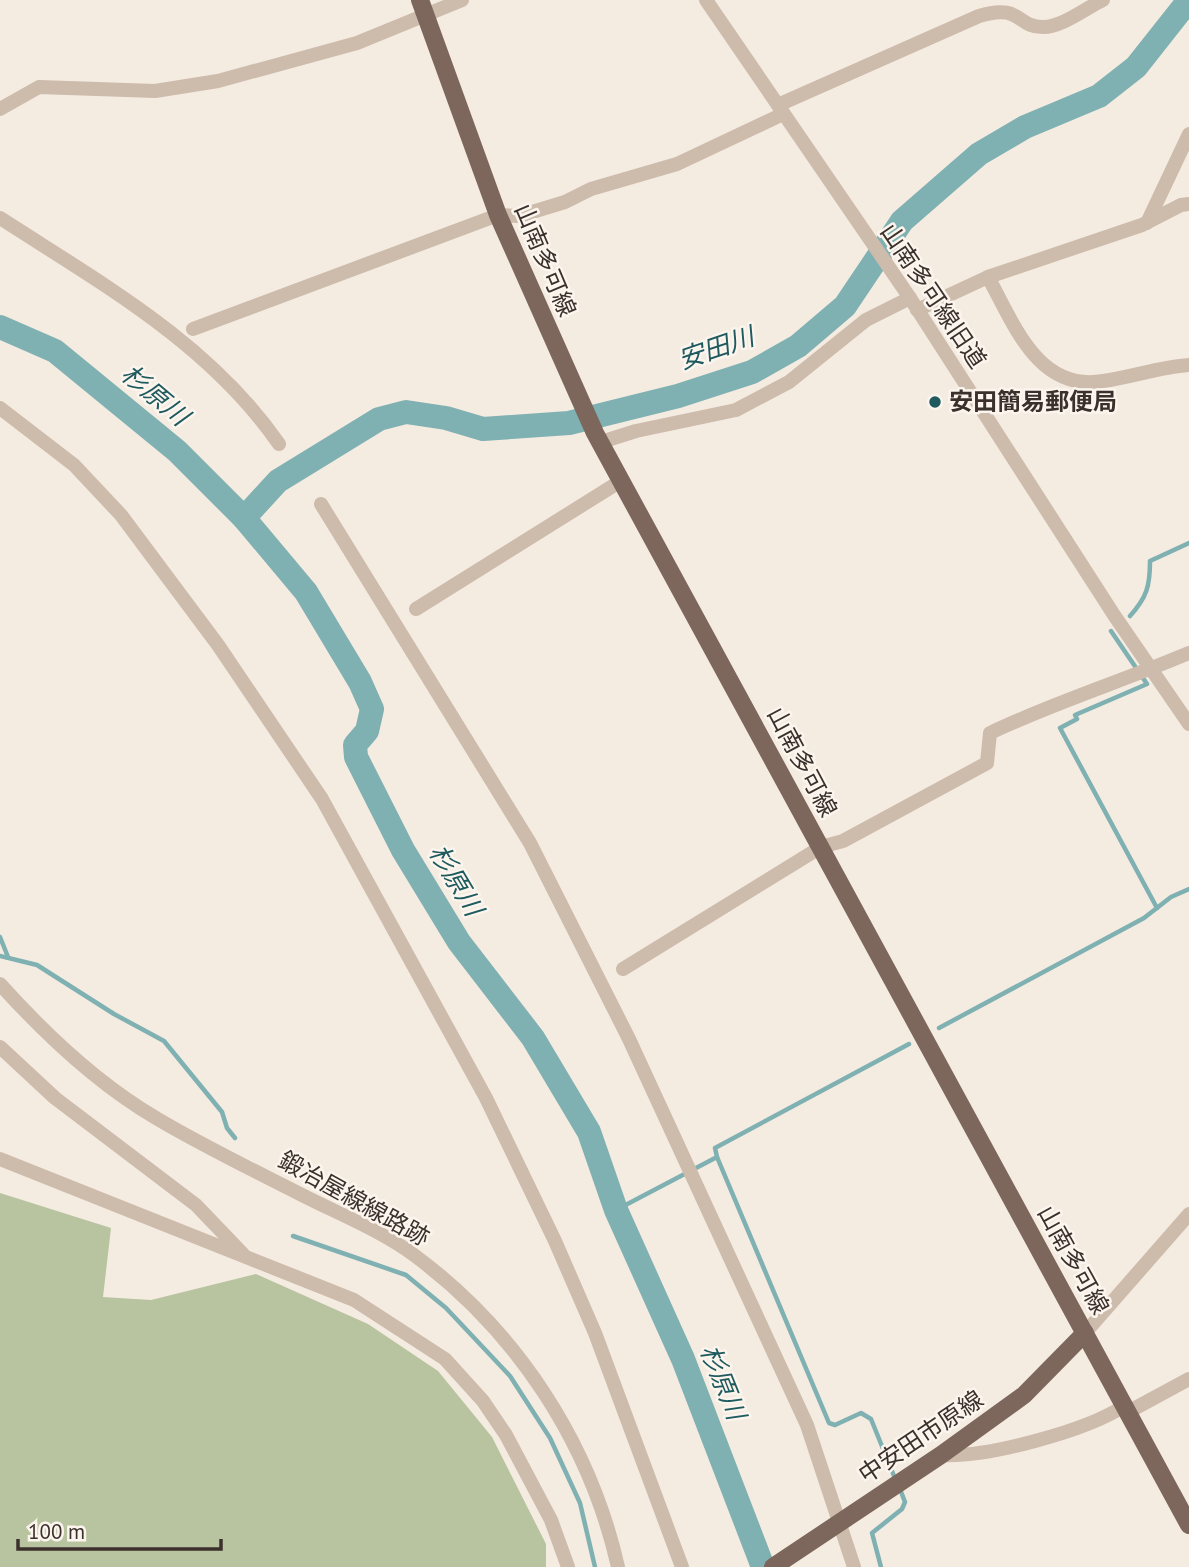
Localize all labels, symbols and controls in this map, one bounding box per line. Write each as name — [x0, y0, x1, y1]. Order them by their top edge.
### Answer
street label: 山南多可線 — [508, 199, 583, 321]
street label: 山南多可線旧道 — [874, 217, 993, 374]
water label: 安田川 — [674, 318, 761, 376]
water label: 杉原川 — [115, 357, 198, 434]
place label: 安田簡易郵便局 — [949, 386, 1117, 417]
marker: 安田簡易郵便局 — [927, 394, 943, 410]
street label: 山南多可線 — [761, 702, 844, 822]
water label: 杉原川 — [422, 838, 492, 924]
street label: 鍛冶屋線線路跡 — [273, 1144, 435, 1253]
street label: 山南多可線 — [1031, 1200, 1116, 1320]
water label: 杉原川 — [694, 1339, 754, 1427]
street label: 中安田市原線 — [852, 1383, 989, 1490]
scale bar — [18, 1508, 220, 1552]
text: 100 m — [28, 1518, 85, 1545]

